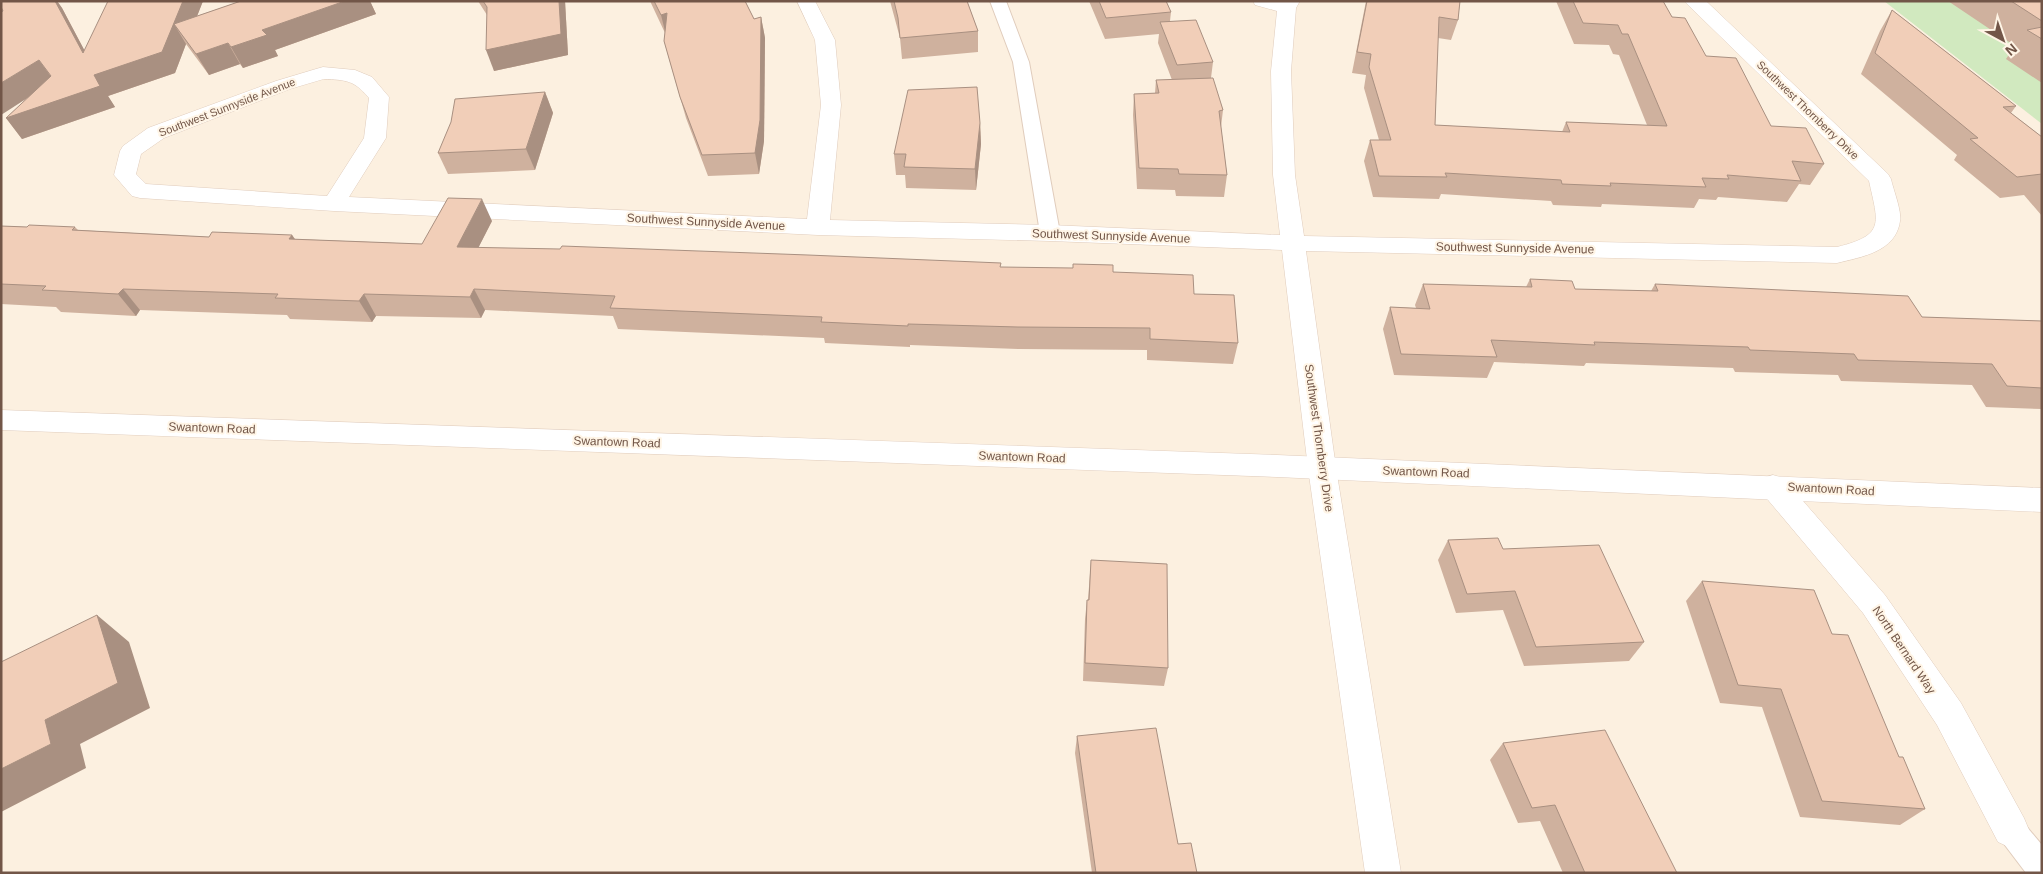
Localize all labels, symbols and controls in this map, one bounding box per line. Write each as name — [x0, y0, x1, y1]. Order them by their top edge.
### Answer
north arrow — [1978, 15, 2028, 65]
text: N — [2002, 41, 2020, 59]
street label: Southwest Thornberry Drive — [1755, 58, 1861, 162]
street label: Southwest Sunnyside Avenue — [157, 75, 297, 139]
street label: Southwest Sunnyside Avenue — [626, 211, 786, 233]
street label: Southwest Sunnyside Avenue — [1032, 226, 1191, 246]
street label: Southwest Sunnyside Avenue — [1436, 240, 1595, 256]
street label: Southwest Thornberry Drive — [1302, 363, 1336, 513]
street label: Swantown Road — [168, 419, 256, 437]
street label: Swantown Road — [573, 433, 661, 451]
street label: Swantown Road — [978, 448, 1066, 466]
street label: Swantown Road — [1382, 463, 1470, 481]
street label: Swantown Road — [1787, 480, 1875, 498]
street label: North Bernard Way — [1870, 604, 1938, 696]

